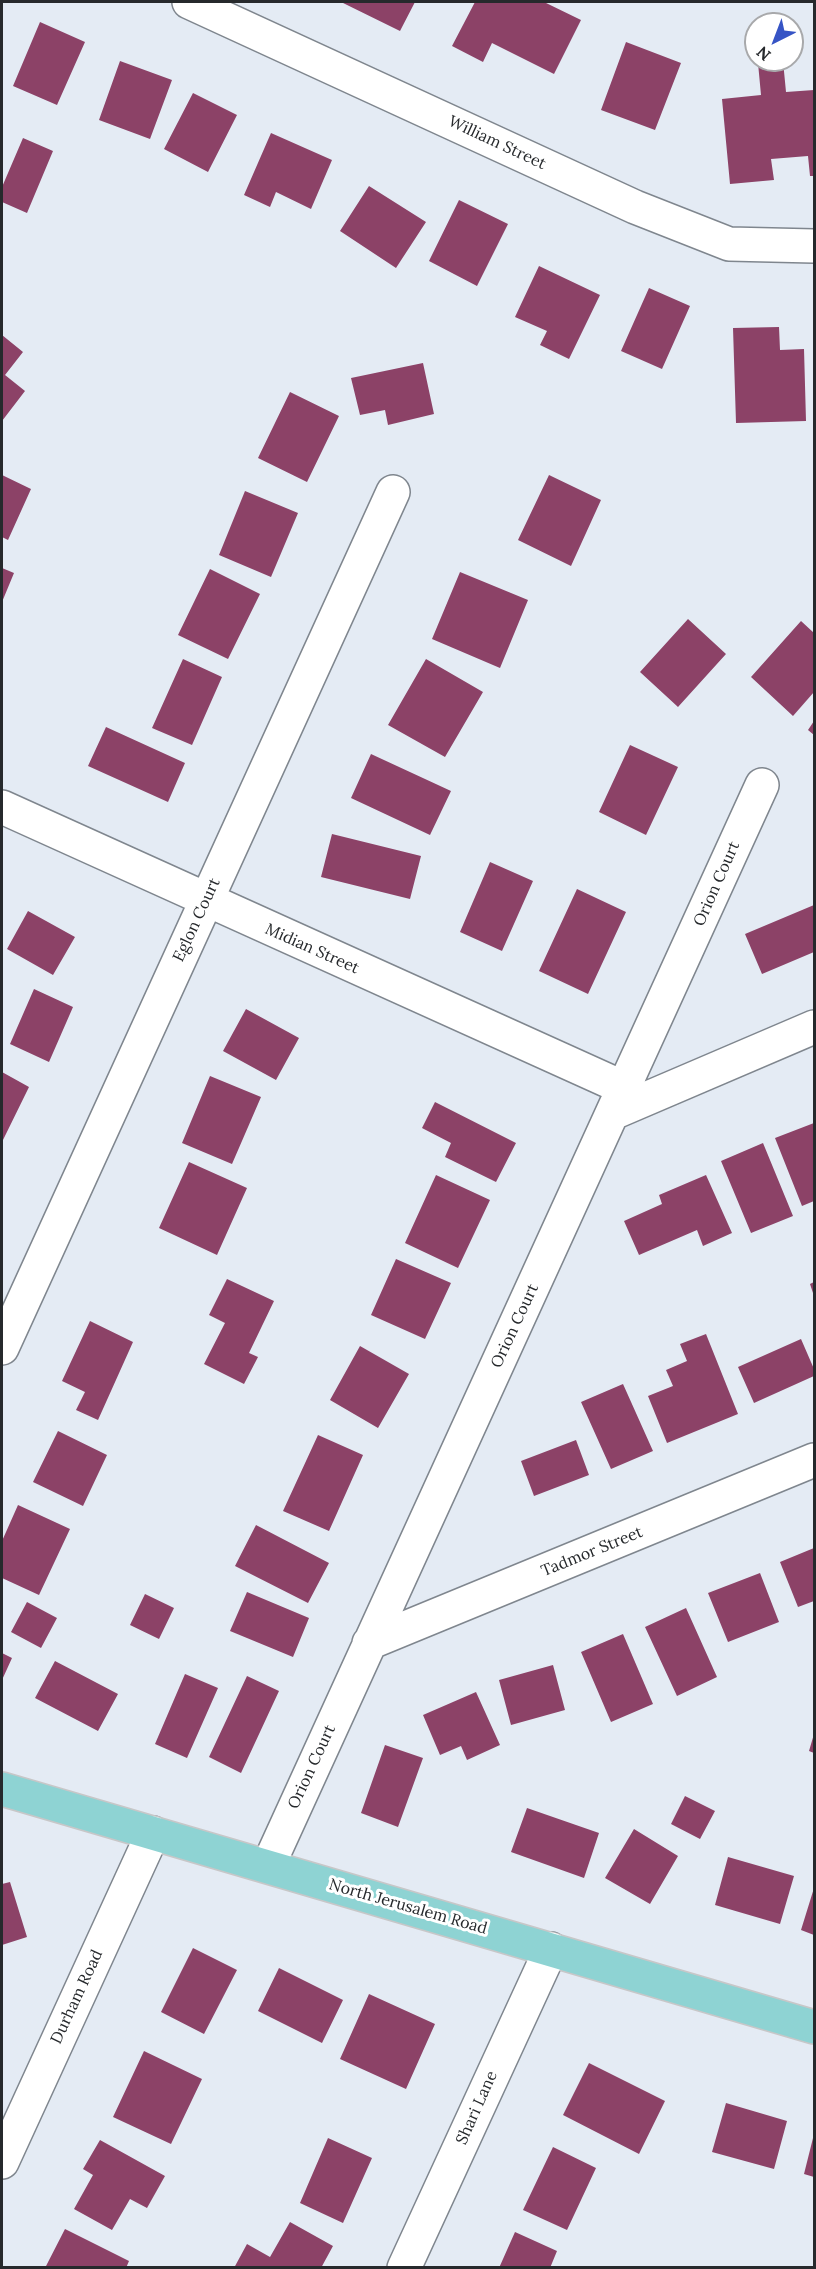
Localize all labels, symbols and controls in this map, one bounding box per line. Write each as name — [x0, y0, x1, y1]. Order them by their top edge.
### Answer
north arrow — [744, 12, 804, 72]
text: N — [752, 42, 775, 65]
street label: William Street — [445, 112, 549, 174]
street label: Orion Court — [690, 839, 744, 929]
street label: Eglon Court — [169, 875, 225, 965]
street label: Midian Street — [262, 920, 362, 978]
street label: Orion Court — [487, 1281, 543, 1371]
street label: Tadmor Street — [538, 1523, 646, 1581]
street label: Orion Court — [284, 1722, 340, 1812]
street label: North Jerusalem Road — [327, 1875, 489, 1939]
street label: Durham Road — [47, 1947, 107, 2047]
street label: Shari Lane — [452, 2068, 502, 2148]

